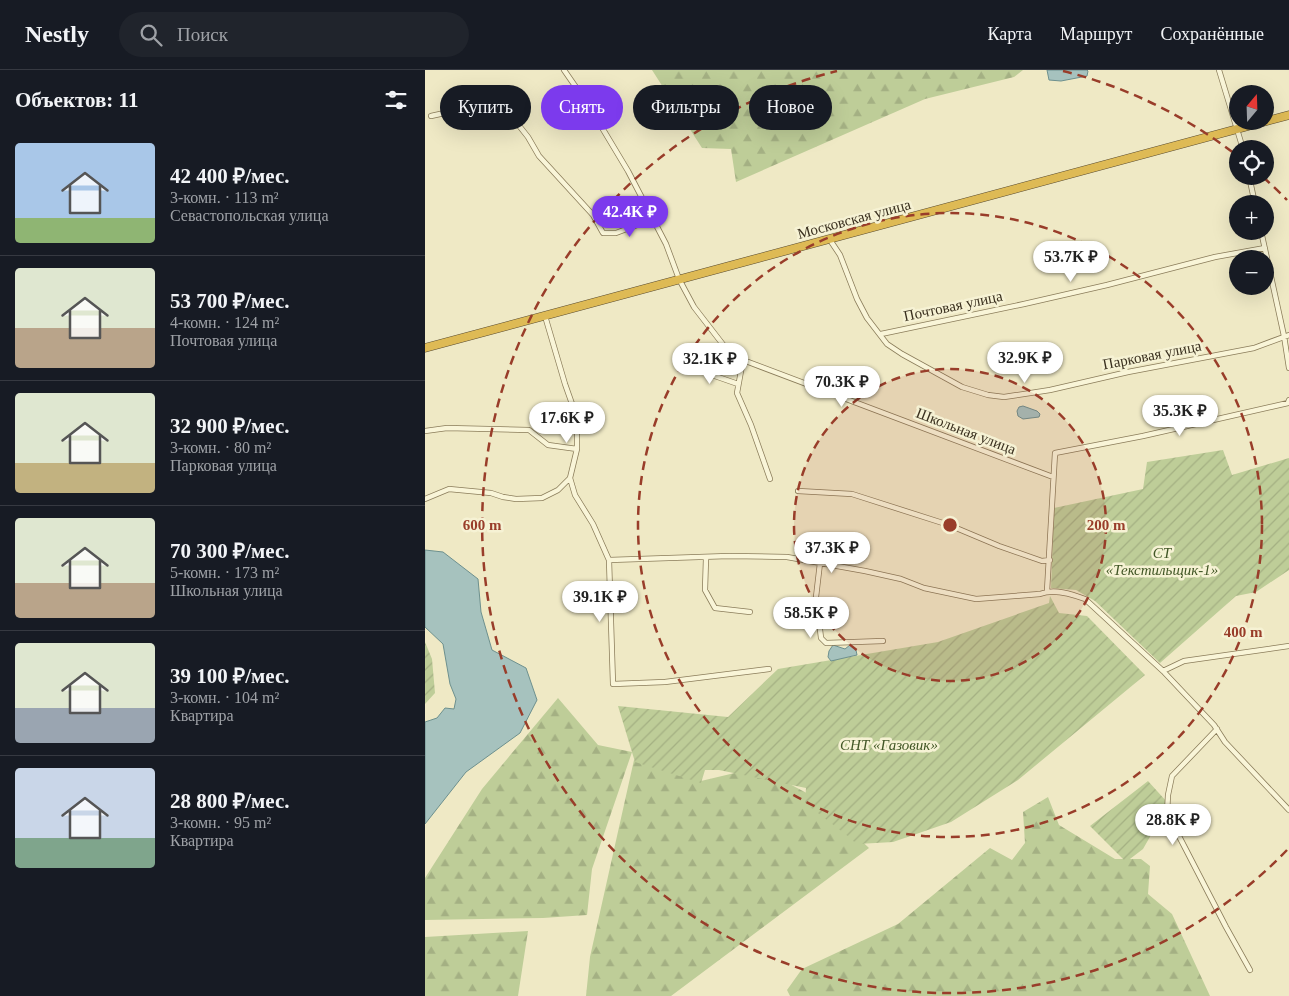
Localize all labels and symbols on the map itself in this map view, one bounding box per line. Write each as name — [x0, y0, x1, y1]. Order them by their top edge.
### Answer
north arrow — [1229, 85, 1274, 130]
pin: 42.4K ₽ — [584, 196, 676, 238]
street label: Московская улица — [796, 196, 913, 242]
pin: 53.7K ₽ — [1025, 240, 1117, 283]
street label: Почтовая улица — [902, 288, 1004, 324]
street label: Парковая улица — [1101, 338, 1203, 372]
pin: 32.1K ₽ — [664, 342, 756, 385]
pin: 32.9K ₽ — [979, 342, 1071, 384]
pin: 70.3K ₽ — [796, 366, 888, 408]
pin: 35.3K ₽ — [1134, 394, 1226, 437]
pin: 17.6K ₽ — [521, 402, 613, 444]
street label: Школьная улица — [914, 405, 1019, 458]
centre of rings — [941, 516, 959, 534]
text: 600 m — [463, 517, 502, 533]
text: 200 m — [1087, 517, 1126, 533]
pin: 37.3K ₽ — [786, 532, 878, 574]
park label: СТ «Текстильщик-1» — [1106, 545, 1218, 578]
pin: 39.1K ₽ — [554, 580, 646, 623]
pin: 58.5K ₽ — [765, 596, 857, 639]
text: 400 m — [1224, 624, 1263, 640]
park label: СНТ «Газовик» — [840, 737, 938, 753]
pin: 28.8K ₽ — [1127, 804, 1219, 846]

